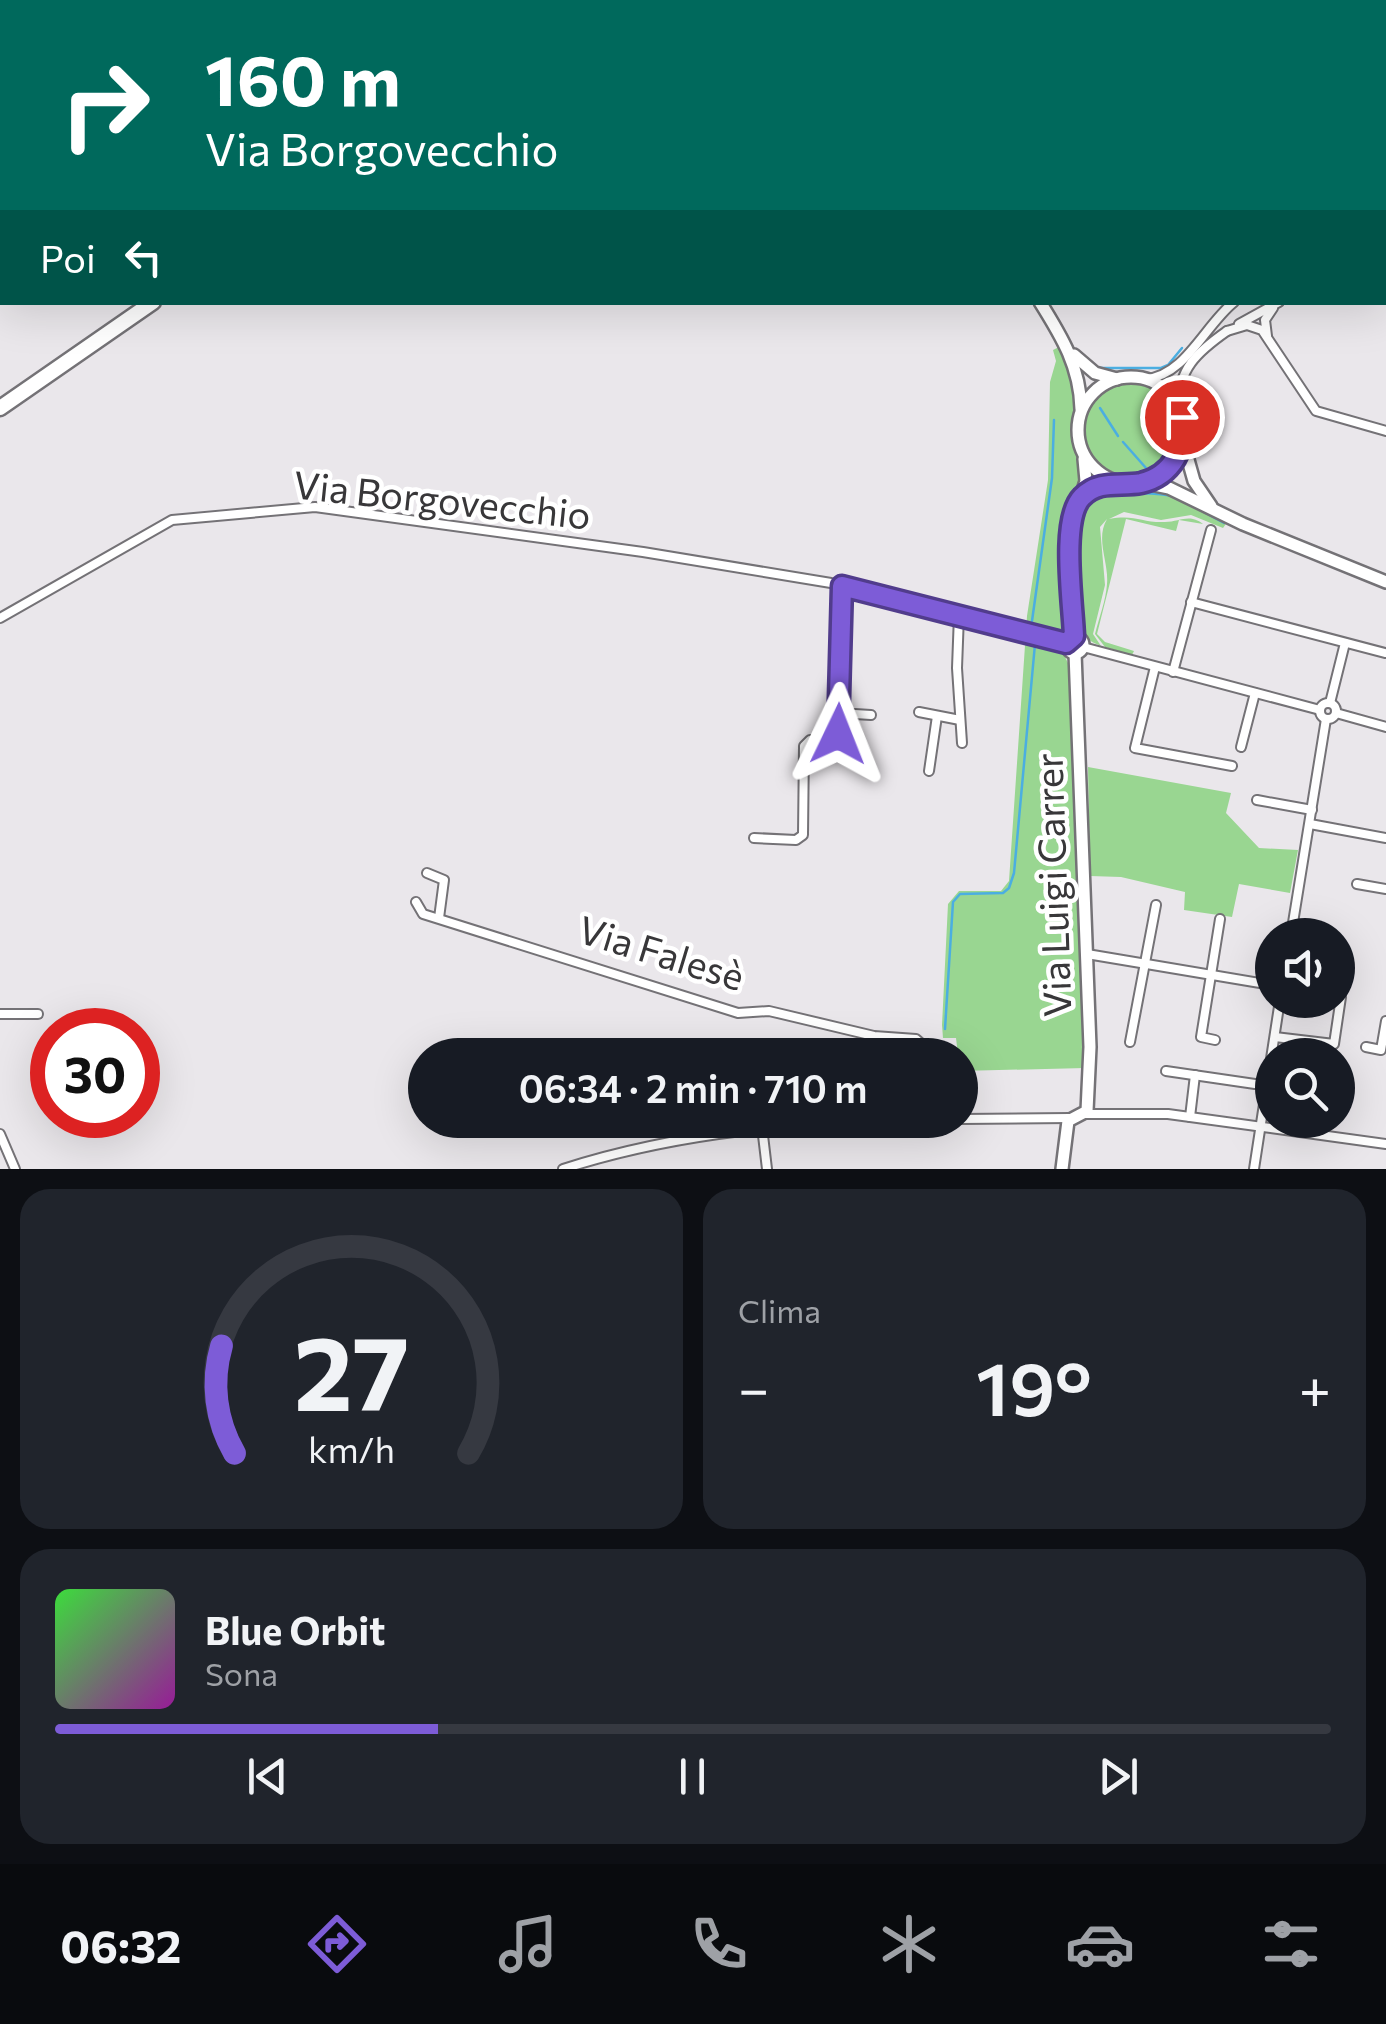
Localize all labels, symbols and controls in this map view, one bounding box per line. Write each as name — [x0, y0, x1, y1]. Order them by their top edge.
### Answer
text: 160 m — [205, 35, 401, 120]
icon: right — [40, 40, 170, 170]
text: Via Borgovecchio — [205, 120, 558, 175]
icon: left — [116, 230, 171, 285]
text: Poi — [40, 234, 96, 281]
pin — [1140, 375, 1225, 460]
icon: arrive — [1155, 390, 1210, 445]
street label: Via Borgovecchio — [291, 460, 593, 537]
position arrow — [786, 682, 890, 786]
street label: Via Luigi Carrer — [1023, 752, 1080, 1018]
street label: Via Falesè — [573, 904, 750, 999]
map controls — [1255, 918, 1355, 1138]
button: sound — [1255, 918, 1355, 1018]
speed limit sign: 30 — [30, 1008, 160, 1138]
button: search — [1255, 1038, 1355, 1138]
text: 06:34 · 2 min · 710 m — [519, 1064, 867, 1111]
text: Clima — [738, 1290, 821, 1330]
text: 27 — [294, 1305, 409, 1432]
text: 19° — [976, 1340, 1092, 1431]
text: − — [738, 1353, 769, 1420]
text: + — [1299, 1353, 1331, 1420]
text: km/h — [308, 1427, 395, 1470]
text: Blue Orbit — [205, 1606, 385, 1653]
text: Sona — [205, 1653, 278, 1693]
icon: previous — [240, 1749, 295, 1804]
icon: pause — [665, 1749, 720, 1804]
icon: next — [1091, 1749, 1146, 1804]
icon: directions — [302, 1909, 372, 1979]
icon: music — [493, 1909, 563, 1979]
icon: phone — [684, 1909, 754, 1979]
icon: climate — [874, 1909, 944, 1979]
icon: car — [1065, 1909, 1135, 1979]
icon: filters — [1256, 1909, 1326, 1979]
text: 06:32 — [60, 1917, 181, 1972]

